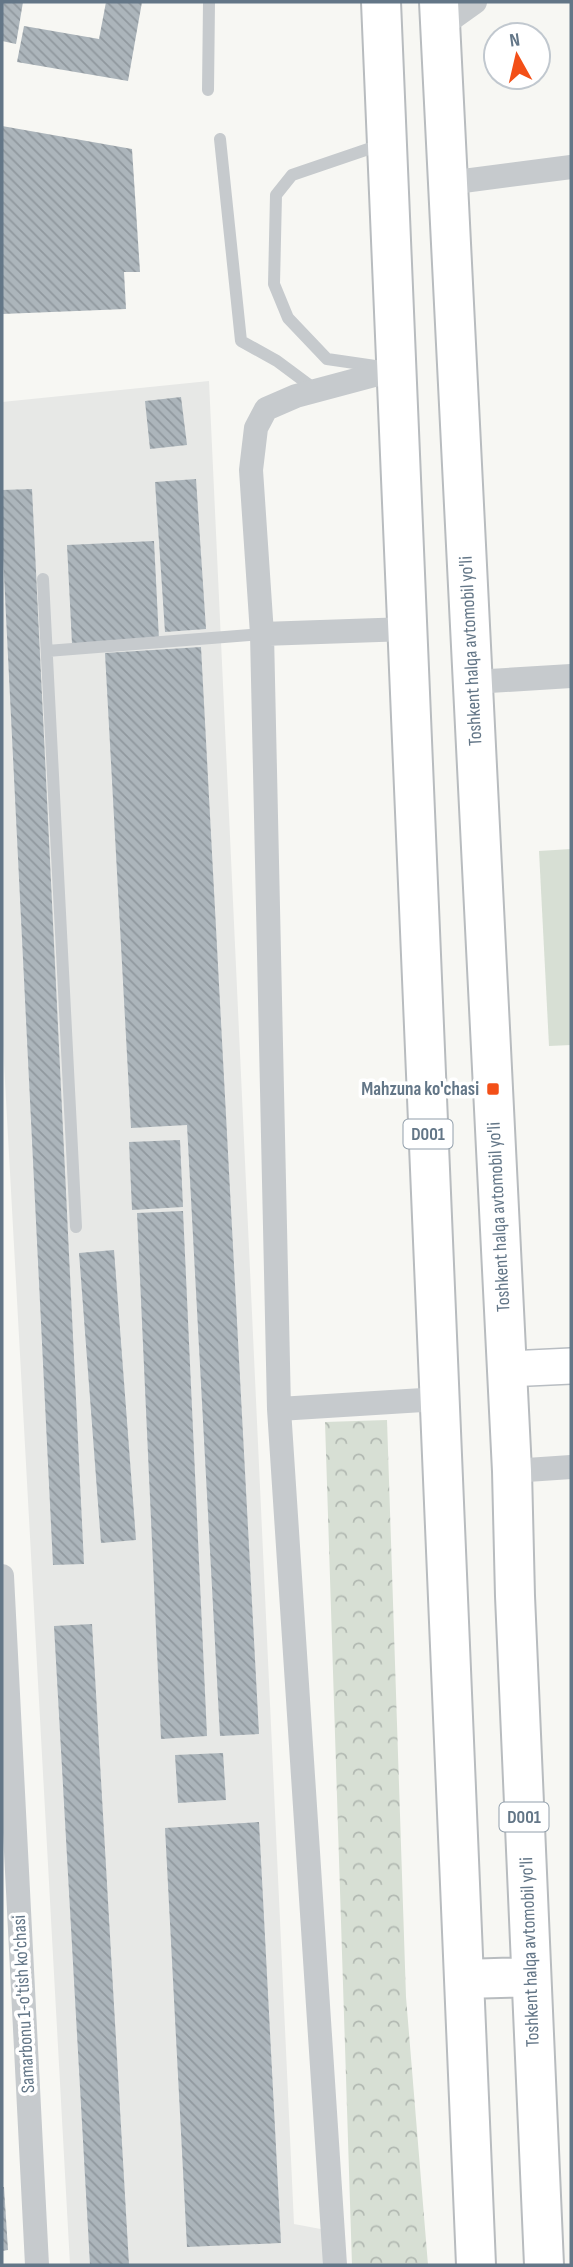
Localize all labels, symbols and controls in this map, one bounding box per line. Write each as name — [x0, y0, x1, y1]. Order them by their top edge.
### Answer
north arrow — [482, 21, 552, 91]
text: N — [508, 29, 521, 53]
street label: Toshkent halqa avtomobil yo'li — [455, 556, 487, 746]
place label: Mahzuna ko'chasi — [361, 1078, 479, 1101]
marker: Mahzuna ko'chasi — [485, 1081, 501, 1097]
road number: D001 — [404, 1120, 452, 1148]
street label: Toshkent halqa avtomobil yo'li — [483, 1122, 515, 1312]
road number: D001 — [500, 1802, 548, 1831]
street label: Toshkent halqa avtomobil yo'li — [515, 1857, 545, 2047]
street label: Samarbonu 1-o'tish ko'chasi — [8, 1914, 40, 2094]

